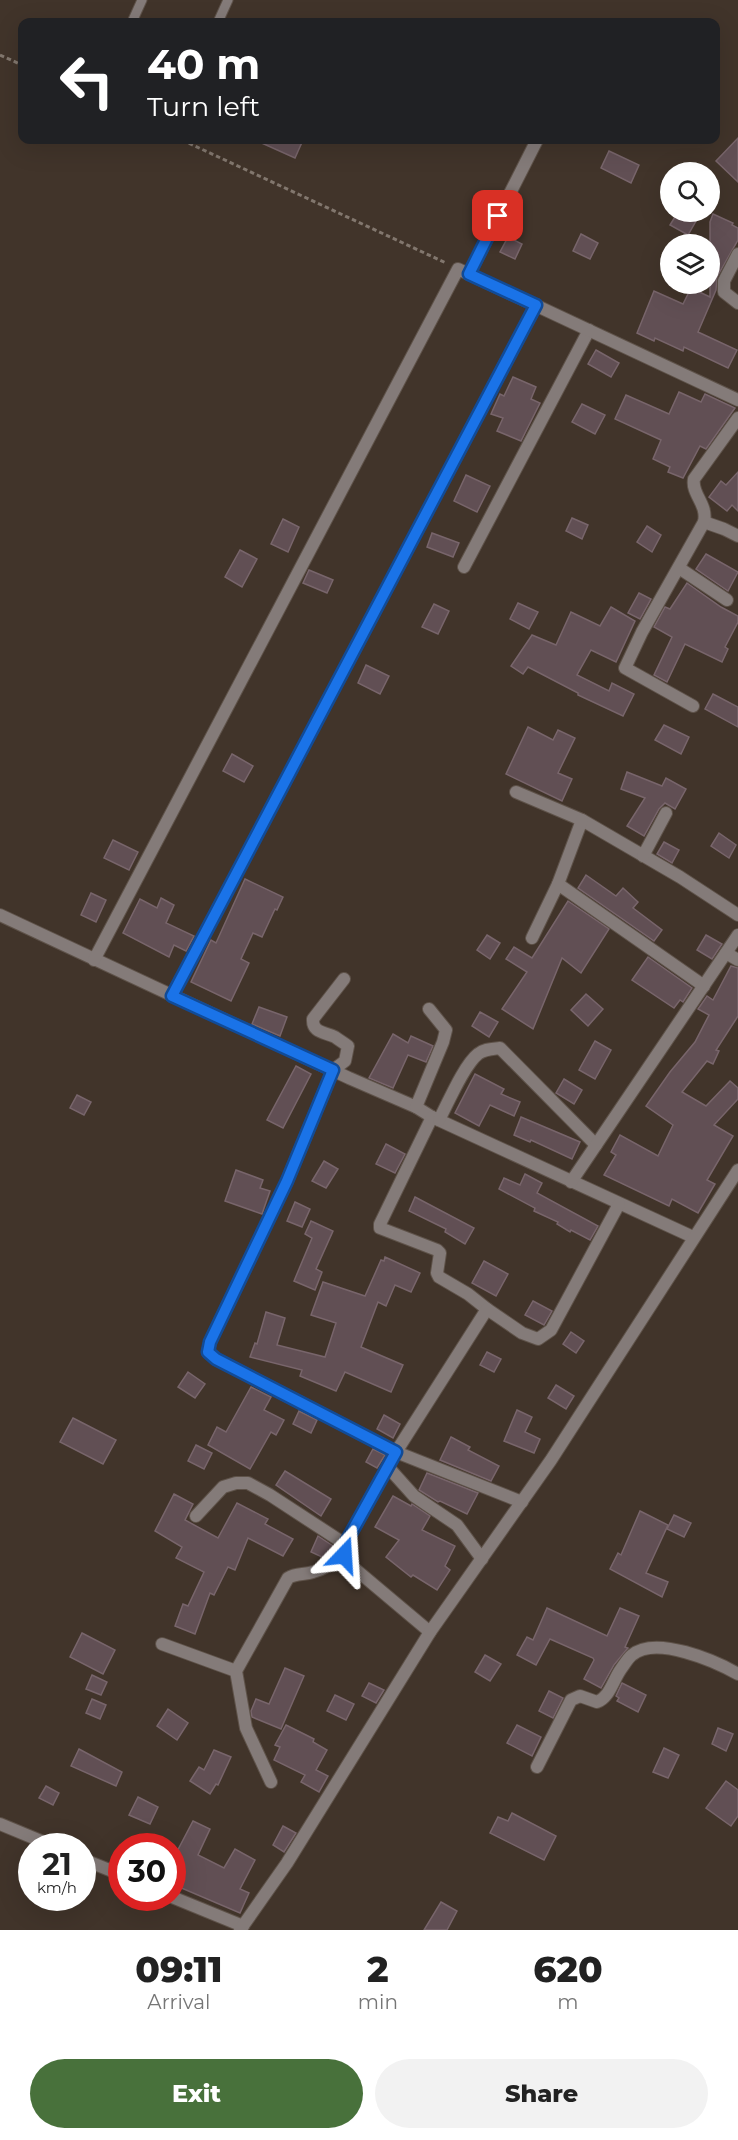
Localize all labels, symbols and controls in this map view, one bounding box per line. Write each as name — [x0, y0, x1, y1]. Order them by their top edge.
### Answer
text: 40 m — [147, 38, 260, 90]
icon: left — [48, 42, 126, 120]
text: Turn left — [147, 90, 260, 123]
map controls — [660, 162, 720, 294]
button: search — [660, 162, 720, 222]
pin — [472, 190, 523, 241]
icon: arrive — [481, 199, 514, 232]
button: layers — [660, 234, 720, 294]
position arrow — [312, 1523, 376, 1587]
speed limit sign: 30 — [108, 1833, 186, 1911]
text: 21 — [42, 1846, 72, 1883]
text: km/h — [37, 1878, 77, 1897]
text: 09:11 — [135, 1947, 223, 1991]
text: 2 — [367, 1947, 389, 1991]
text: 620 — [533, 1947, 603, 1991]
text: Arrival — [147, 1990, 210, 2014]
text: min — [358, 1990, 398, 2014]
text: m — [557, 1990, 579, 2014]
button: Exit — [30, 2059, 363, 2128]
button: Share — [375, 2059, 708, 2128]

